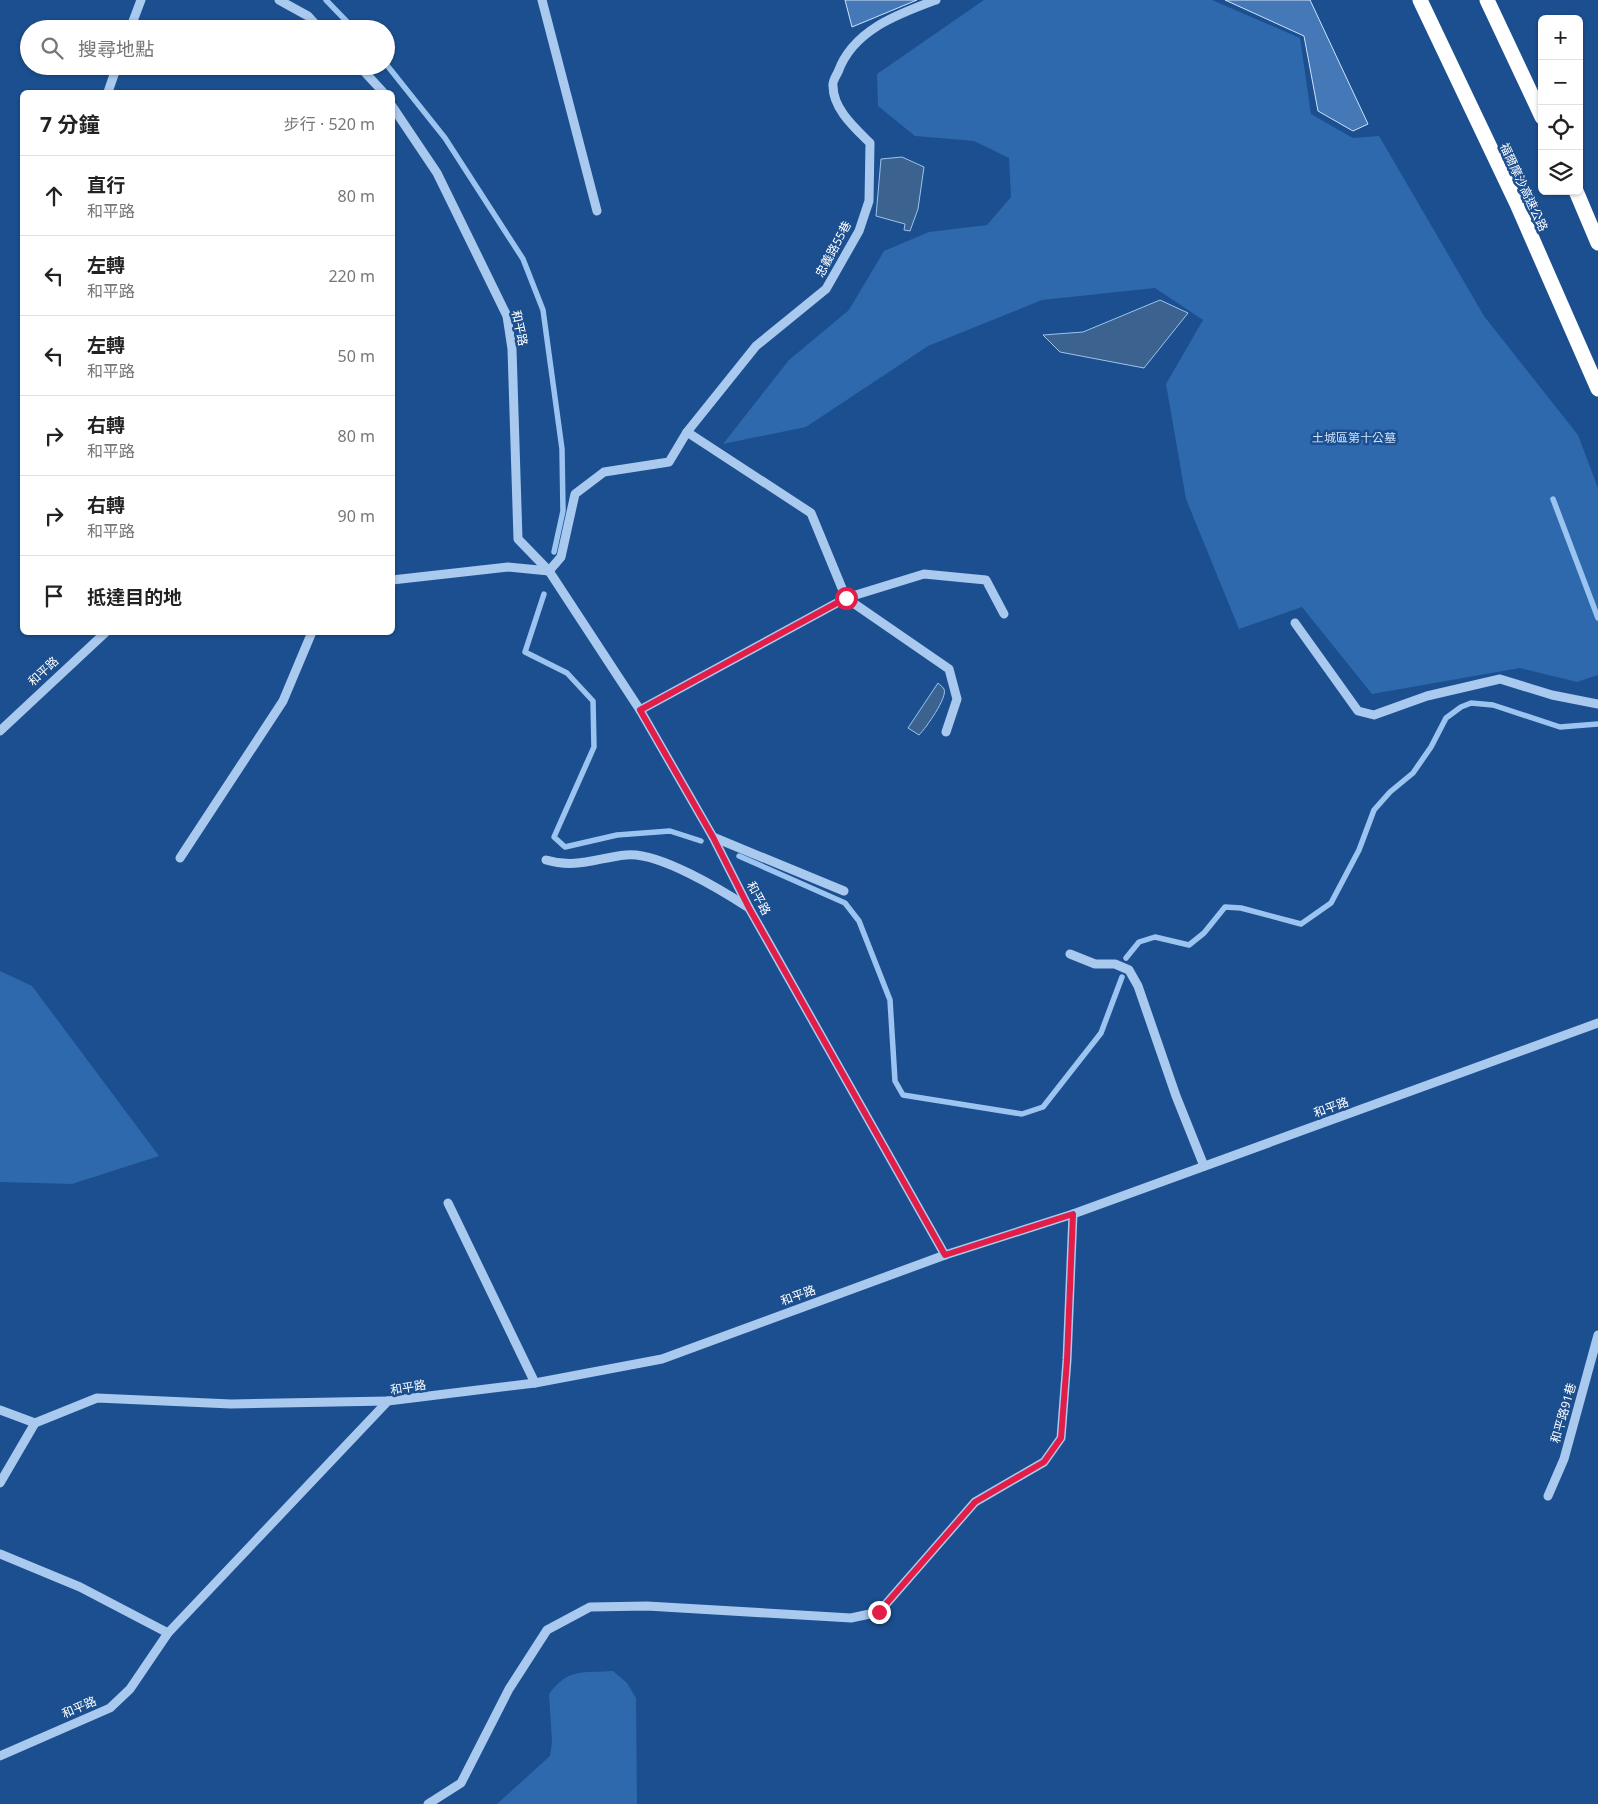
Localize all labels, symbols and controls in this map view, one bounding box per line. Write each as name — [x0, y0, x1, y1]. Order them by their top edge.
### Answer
map controls — [1538, 15, 1583, 195]
button: + — [1538, 15, 1583, 60]
search box — [20, 20, 395, 75]
icon: search — [38, 34, 66, 62]
text: 搜尋地點 — [78, 36, 154, 62]
button: − — [1538, 60, 1583, 105]
button: locate — [1538, 105, 1583, 150]
text: 7 分鐘 — [40, 110, 99, 138]
text: 步行 · 520 m — [284, 113, 375, 135]
street label: 福爾摩沙高速公路 — [1496, 140, 1552, 234]
button: layers — [1538, 150, 1583, 195]
text: 直行 — [87, 172, 125, 198]
icon: ahead — [40, 182, 68, 210]
text: 80 m — [338, 185, 375, 207]
text: 和平路 — [87, 200, 135, 222]
street label: 忠義路55巷 — [811, 218, 855, 280]
text: 左轉 — [87, 252, 125, 278]
icon: left — [40, 262, 68, 290]
text: 220 m — [328, 265, 375, 287]
text: 和平路 — [87, 280, 135, 302]
street label: 和平路 — [508, 309, 532, 347]
text: 左轉 — [87, 332, 125, 358]
icon: left — [40, 342, 68, 370]
text: 50 m — [338, 345, 375, 367]
text: 和平路 — [87, 360, 135, 382]
text: 右轉 — [87, 412, 125, 438]
icon: right — [40, 422, 68, 450]
text: 80 m — [338, 425, 375, 447]
park label: 土城區第十公墓 — [1312, 429, 1396, 446]
text: 和平路 — [87, 440, 135, 462]
text: 右轉 — [87, 492, 125, 518]
icon: right — [40, 502, 68, 530]
text: 90 m — [338, 505, 375, 527]
text: 和平路 — [87, 520, 135, 542]
icon: arrive — [40, 582, 68, 610]
text: 抵達目的地 — [87, 584, 182, 610]
route start — [835, 587, 858, 610]
street label: 和平路 — [24, 653, 62, 689]
street label: 和平路 — [743, 878, 775, 918]
street label: 和平路 — [1311, 1093, 1351, 1121]
street label: 和平路 — [778, 1281, 818, 1309]
street label: 和平路 — [389, 1376, 427, 1398]
street label: 和平路91巷 — [1546, 1381, 1580, 1445]
route end — [868, 1601, 891, 1624]
street label: 和平路 — [59, 1692, 99, 1722]

